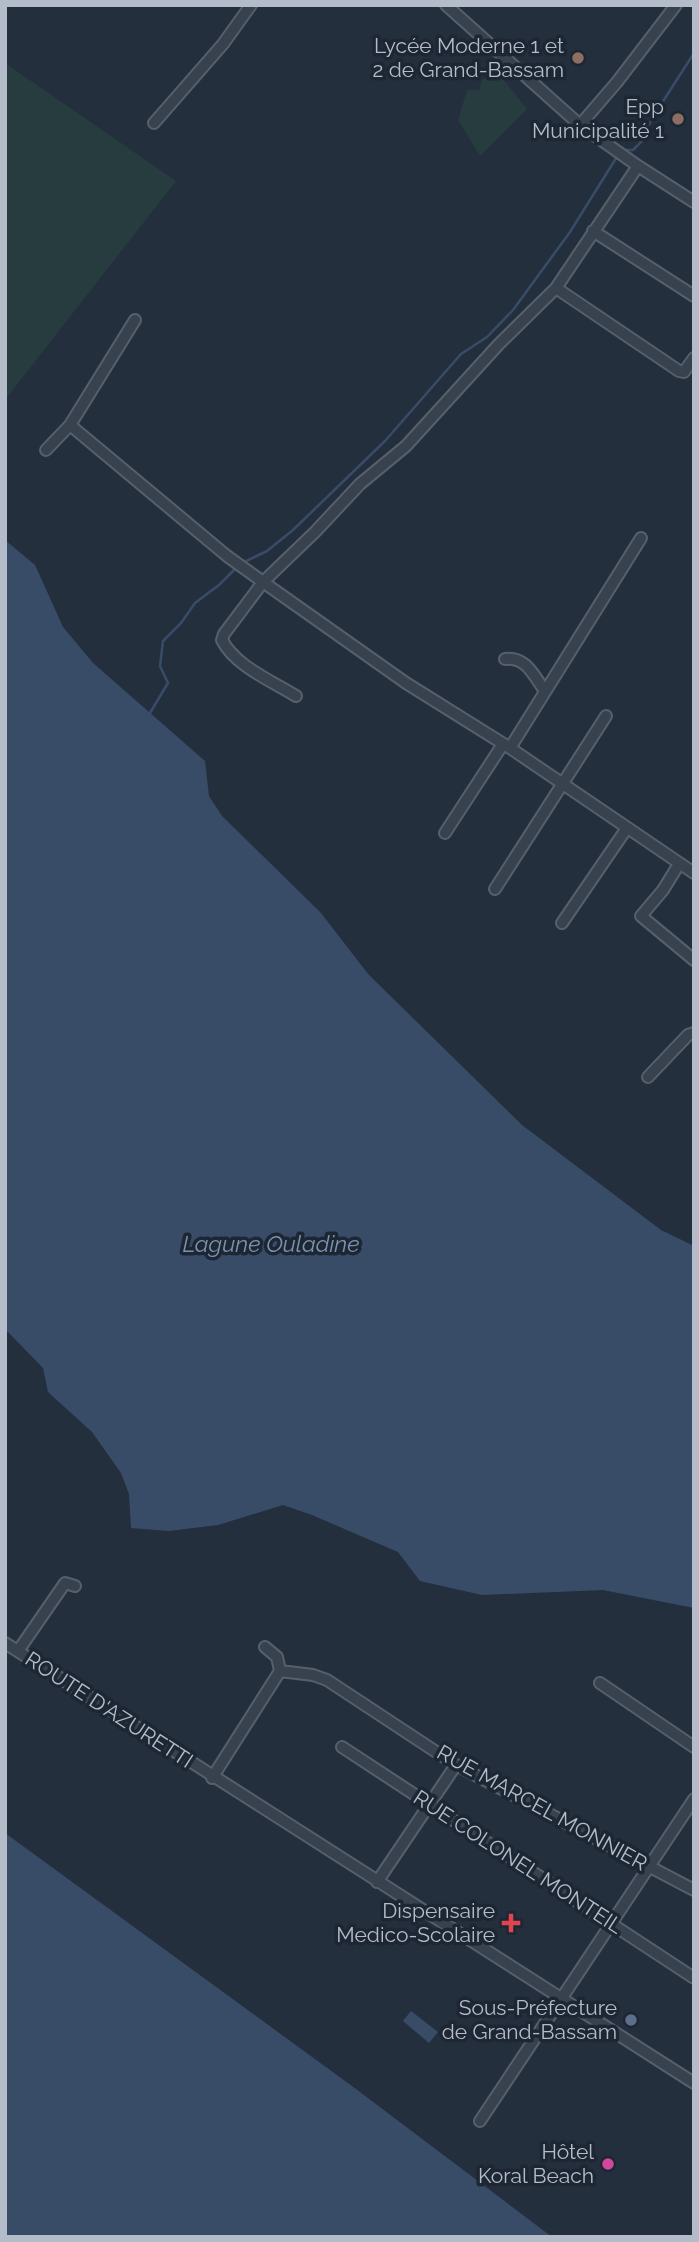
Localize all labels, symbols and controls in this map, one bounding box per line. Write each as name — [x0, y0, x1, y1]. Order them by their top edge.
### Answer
place label: Lycée Moderne 1 et 2 de Grand-Bassam — [373, 33, 564, 82]
marker: Lycée Moderne 1 et 2 de Grand-Bassam — [570, 50, 586, 66]
place label: Epp Municipalité 1 — [532, 94, 664, 143]
marker: Epp Municipalité 1 — [670, 111, 686, 127]
water label: Lagune Ouladine — [183, 1230, 359, 1257]
street label: ROUTE D'AZURETTI — [21, 1646, 198, 1773]
street label: RUE MARCEL MONNIER — [433, 1739, 652, 1876]
street label: RUE COLONEL MONTEIL — [409, 1784, 628, 1939]
place label: Dispensaire Medico-Scolaire — [336, 1898, 495, 1947]
marker: Dispensaire Medico-Scolaire — [501, 1913, 521, 1933]
place label: Sous-Préfecture de Grand-Bassam — [442, 1995, 617, 2044]
marker: Sous-Préfecture de Grand-Bassam — [623, 2012, 639, 2028]
place label: Hôtel Koral Beach — [478, 2139, 594, 2188]
marker: Hôtel Koral Beach — [600, 2156, 616, 2172]

